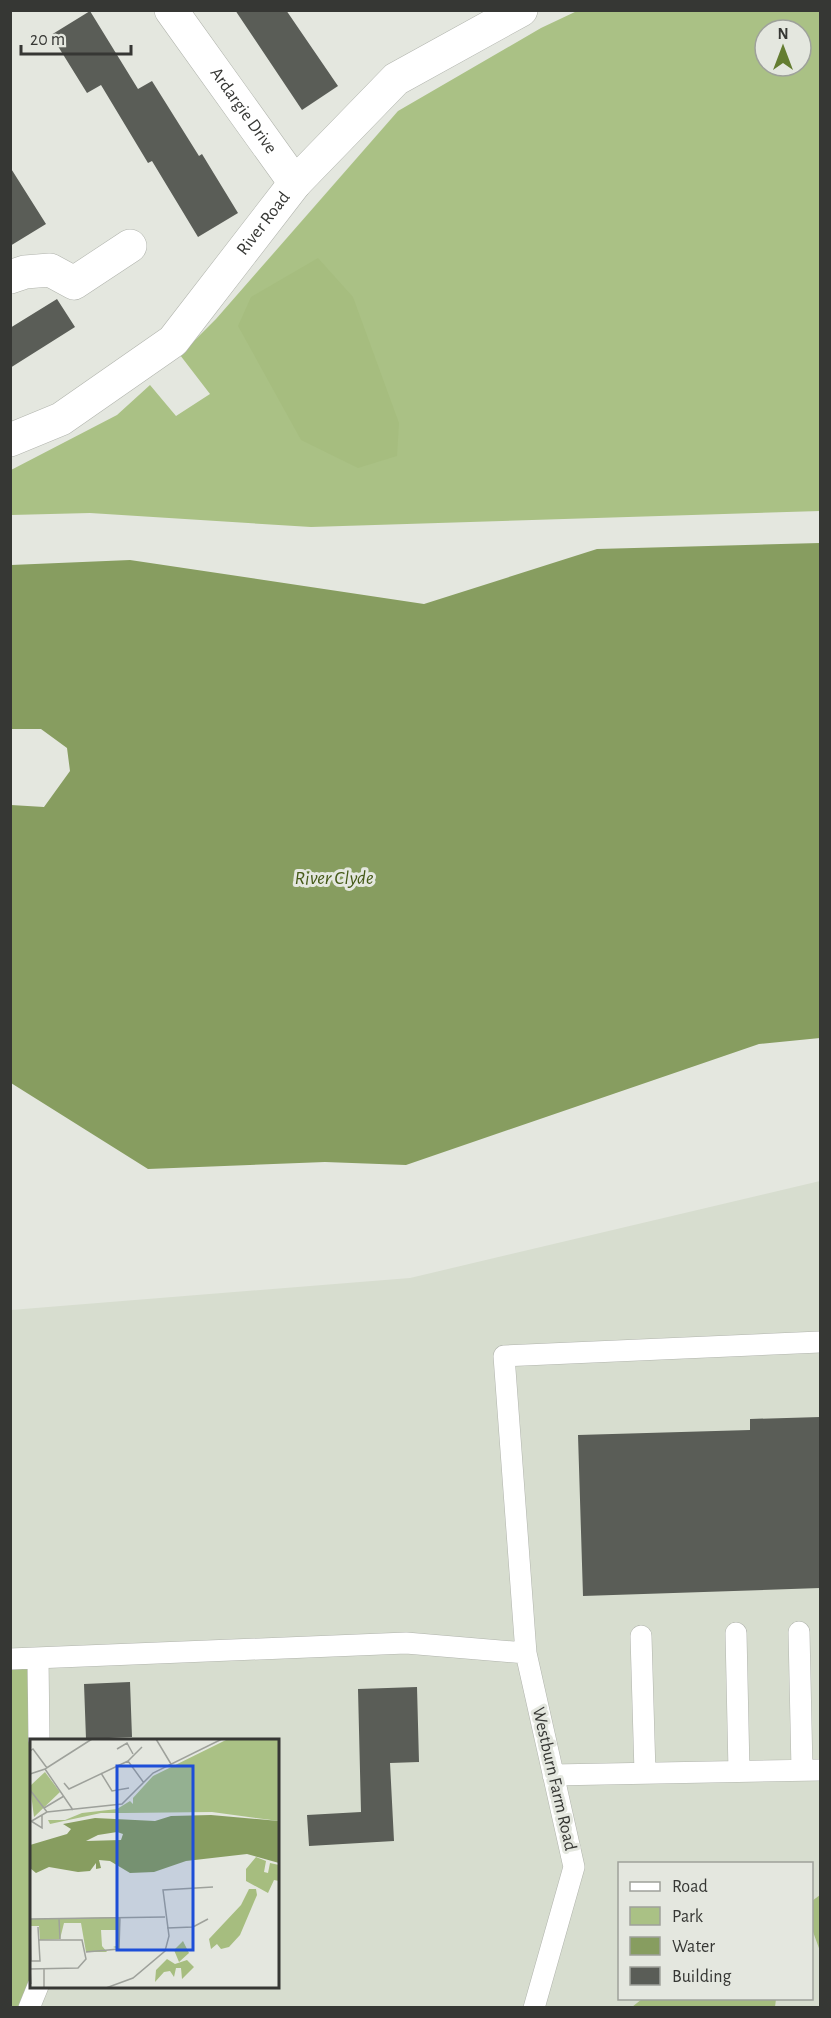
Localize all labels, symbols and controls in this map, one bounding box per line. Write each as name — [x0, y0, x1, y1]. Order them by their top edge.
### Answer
scale bar — [21, 18, 130, 56]
north arrow — [753, 18, 813, 78]
text: N — [777, 26, 789, 42]
text: 20 m — [30, 31, 65, 49]
street label: Ardargie Drive — [206, 64, 280, 157]
street label: River Road — [234, 189, 294, 259]
water label: River Clyde — [295, 868, 374, 888]
street label: Westburn Farm Road — [529, 1705, 579, 1853]
inset map — [30, 1739, 279, 1988]
legend — [618, 1862, 813, 2000]
text: Road — [672, 1878, 708, 1896]
text: Park — [672, 1908, 704, 1926]
text: Water — [672, 1938, 715, 1956]
text: Building — [672, 1968, 732, 1986]

